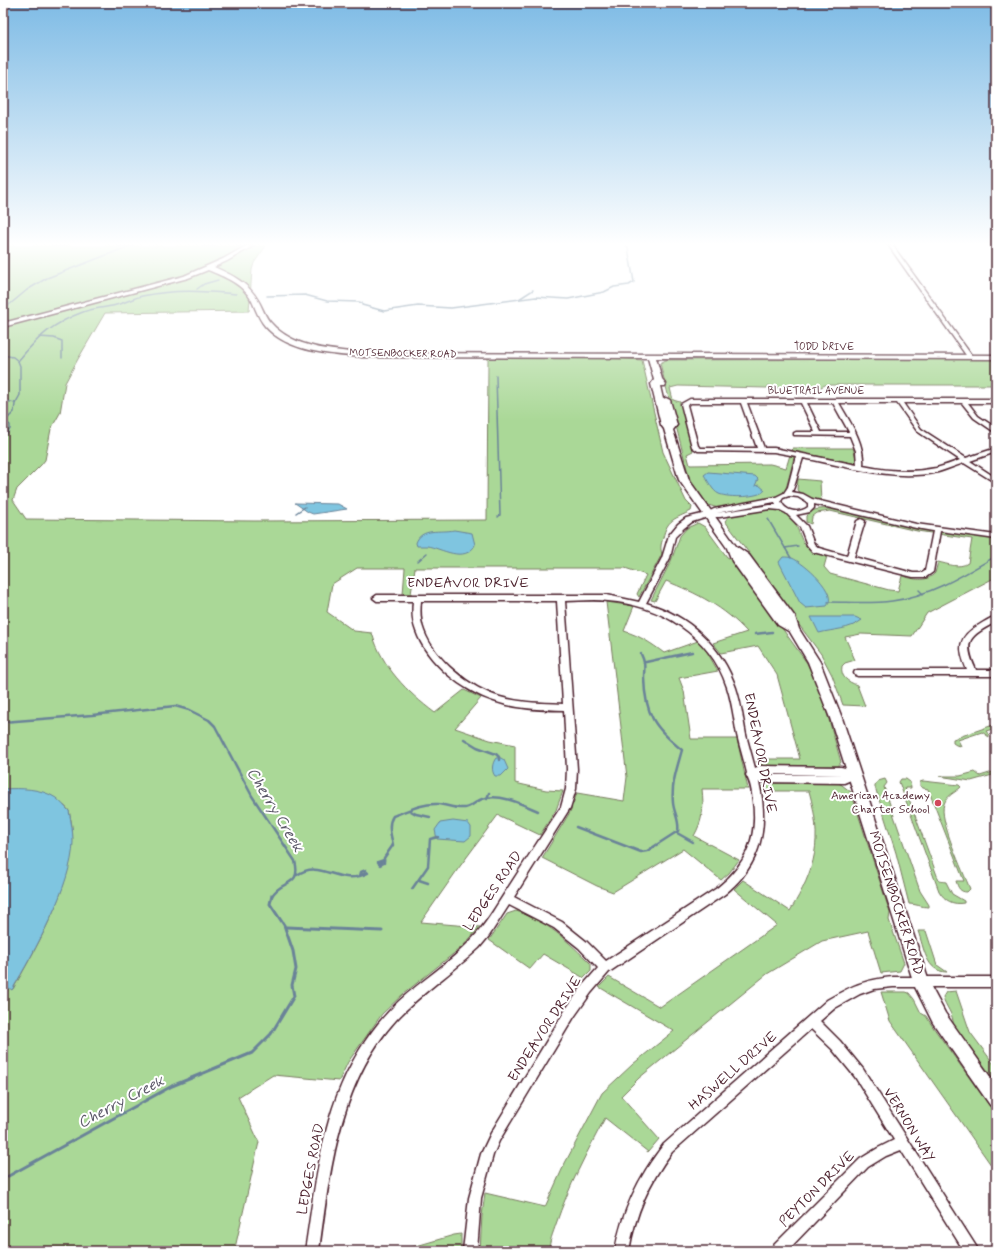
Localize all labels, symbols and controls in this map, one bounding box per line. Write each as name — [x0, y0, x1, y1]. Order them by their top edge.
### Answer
street label: TODD DRIVE — [794, 340, 854, 354]
street label: MOTSENBOCKER ROAD — [349, 347, 457, 361]
street label: BLUETRAIL AVENUE — [768, 385, 864, 398]
street label: ENDEAVOR DRIVE — [407, 574, 529, 592]
street label: ENDEAVOR DRIVE — [740, 691, 780, 815]
water label: Cherry Creek — [242, 764, 309, 857]
place label: American Academy Charter School — [831, 788, 930, 818]
marker: American Academy Charter School — [933, 798, 943, 808]
street label: MOTSENBOCKER ROAD — [864, 829, 928, 977]
street label: LEDGES ROAD — [460, 847, 526, 935]
street label: ENDEAVOR DRIVE — [504, 973, 586, 1085]
street label: HASWELL DRIVE — [685, 1028, 781, 1114]
water label: Cherry Creek — [74, 1070, 169, 1134]
street label: VERNON WAY — [879, 1084, 939, 1166]
street label: LEDGES ROAD — [293, 1122, 329, 1216]
street label: PEYTON DRIVE — [775, 1147, 859, 1231]

